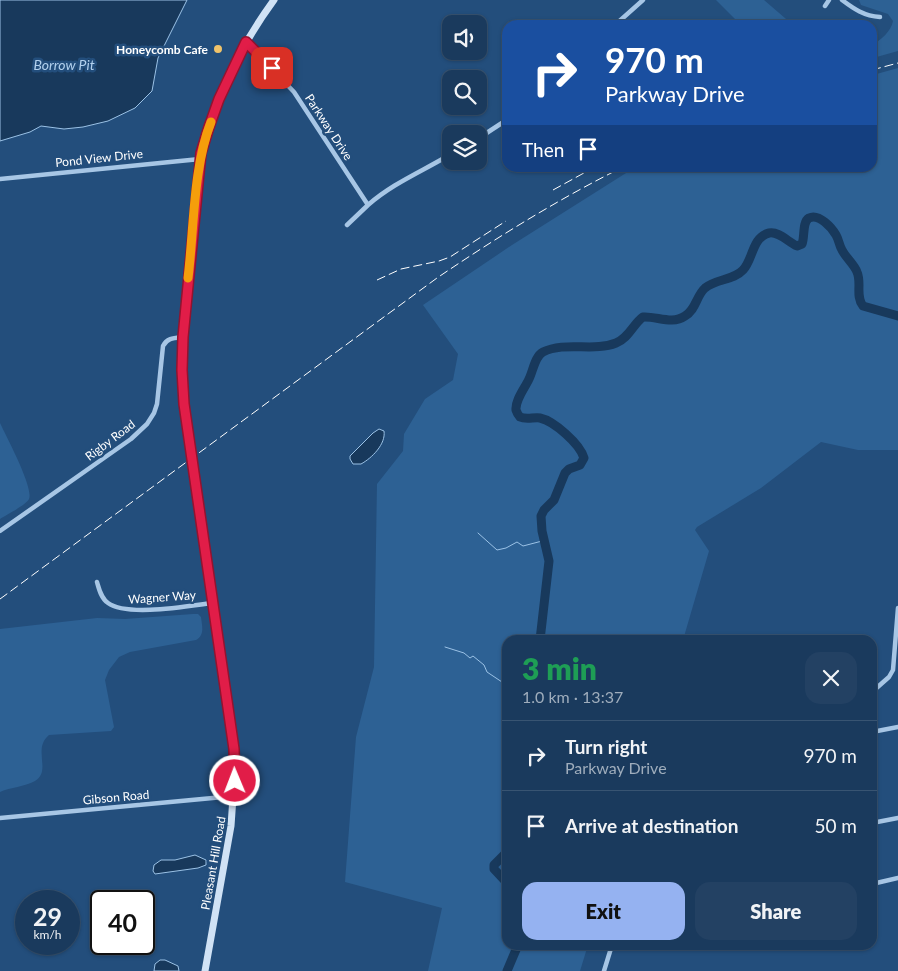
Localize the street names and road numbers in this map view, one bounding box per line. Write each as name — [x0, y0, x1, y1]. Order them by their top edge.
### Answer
street label: Parkway Drive — [302, 91, 356, 163]
street label: Pond View Drive — [55, 146, 143, 170]
street label: Rigby Road — [82, 416, 138, 464]
street label: Wagner Way — [128, 587, 197, 607]
street label: Gibson Road — [82, 787, 150, 807]
street label: Pleasant Hill Road — [197, 815, 229, 911]

